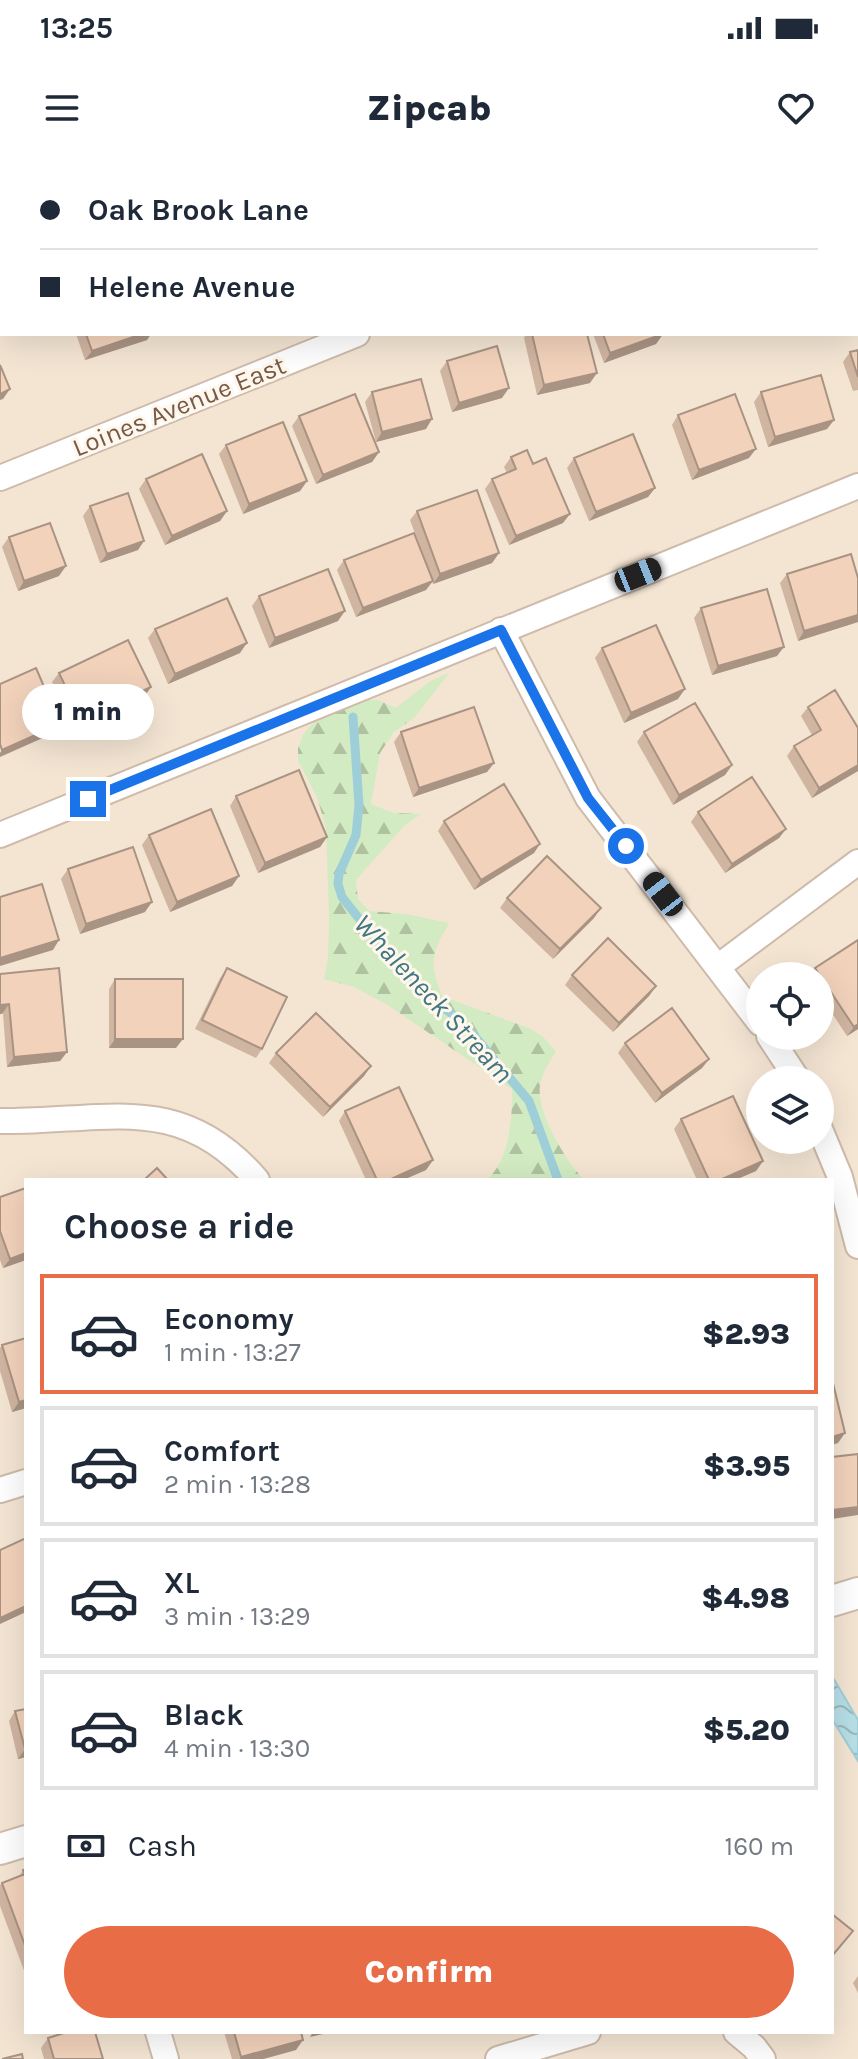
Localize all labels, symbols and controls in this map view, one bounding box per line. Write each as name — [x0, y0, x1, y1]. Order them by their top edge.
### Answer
text: 13:25 — [40, 10, 113, 46]
icon: menu — [40, 86, 84, 130]
icon: heart — [774, 86, 818, 130]
text: Zipcab — [367, 87, 491, 129]
text: Oak Brook Lane — [88, 192, 309, 228]
text: Helene Avenue — [88, 269, 295, 305]
street label: Loines Avenue East — [68, 349, 290, 463]
car — [611, 555, 665, 595]
callout: 1 min — [22, 683, 154, 739]
text: 1 min — [54, 696, 122, 727]
route end — [70, 781, 106, 817]
route start — [608, 828, 644, 864]
car — [639, 868, 687, 920]
water label: Whaleneck Stream — [347, 907, 520, 1089]
map controls — [746, 962, 834, 1154]
button: locate — [746, 962, 834, 1050]
button: layers — [746, 1066, 834, 1154]
text: Choose a ride — [64, 1205, 294, 1247]
icon: car — [68, 1298, 140, 1370]
text: Economy — [164, 1301, 294, 1337]
text: $2.93 — [702, 1316, 790, 1352]
text: 1 min · 13:27 — [164, 1337, 301, 1368]
icon: car — [68, 1430, 140, 1502]
text: Comfort — [164, 1433, 280, 1469]
text: $3.95 — [703, 1448, 790, 1484]
text: 2 min · 13:28 — [164, 1469, 311, 1500]
icon: car — [68, 1562, 140, 1634]
text: XL — [164, 1565, 199, 1601]
text: $4.98 — [701, 1580, 790, 1616]
text: 3 min · 13:29 — [164, 1601, 310, 1632]
icon: car — [68, 1694, 140, 1766]
text: Black — [164, 1697, 244, 1733]
text: $5.20 — [703, 1712, 790, 1748]
text: 4 min · 13:30 — [164, 1733, 310, 1764]
icon: cash — [64, 1824, 108, 1868]
text: Cash — [128, 1828, 197, 1864]
text: 160 m — [725, 1831, 794, 1862]
button: Confirm — [64, 1926, 794, 2018]

